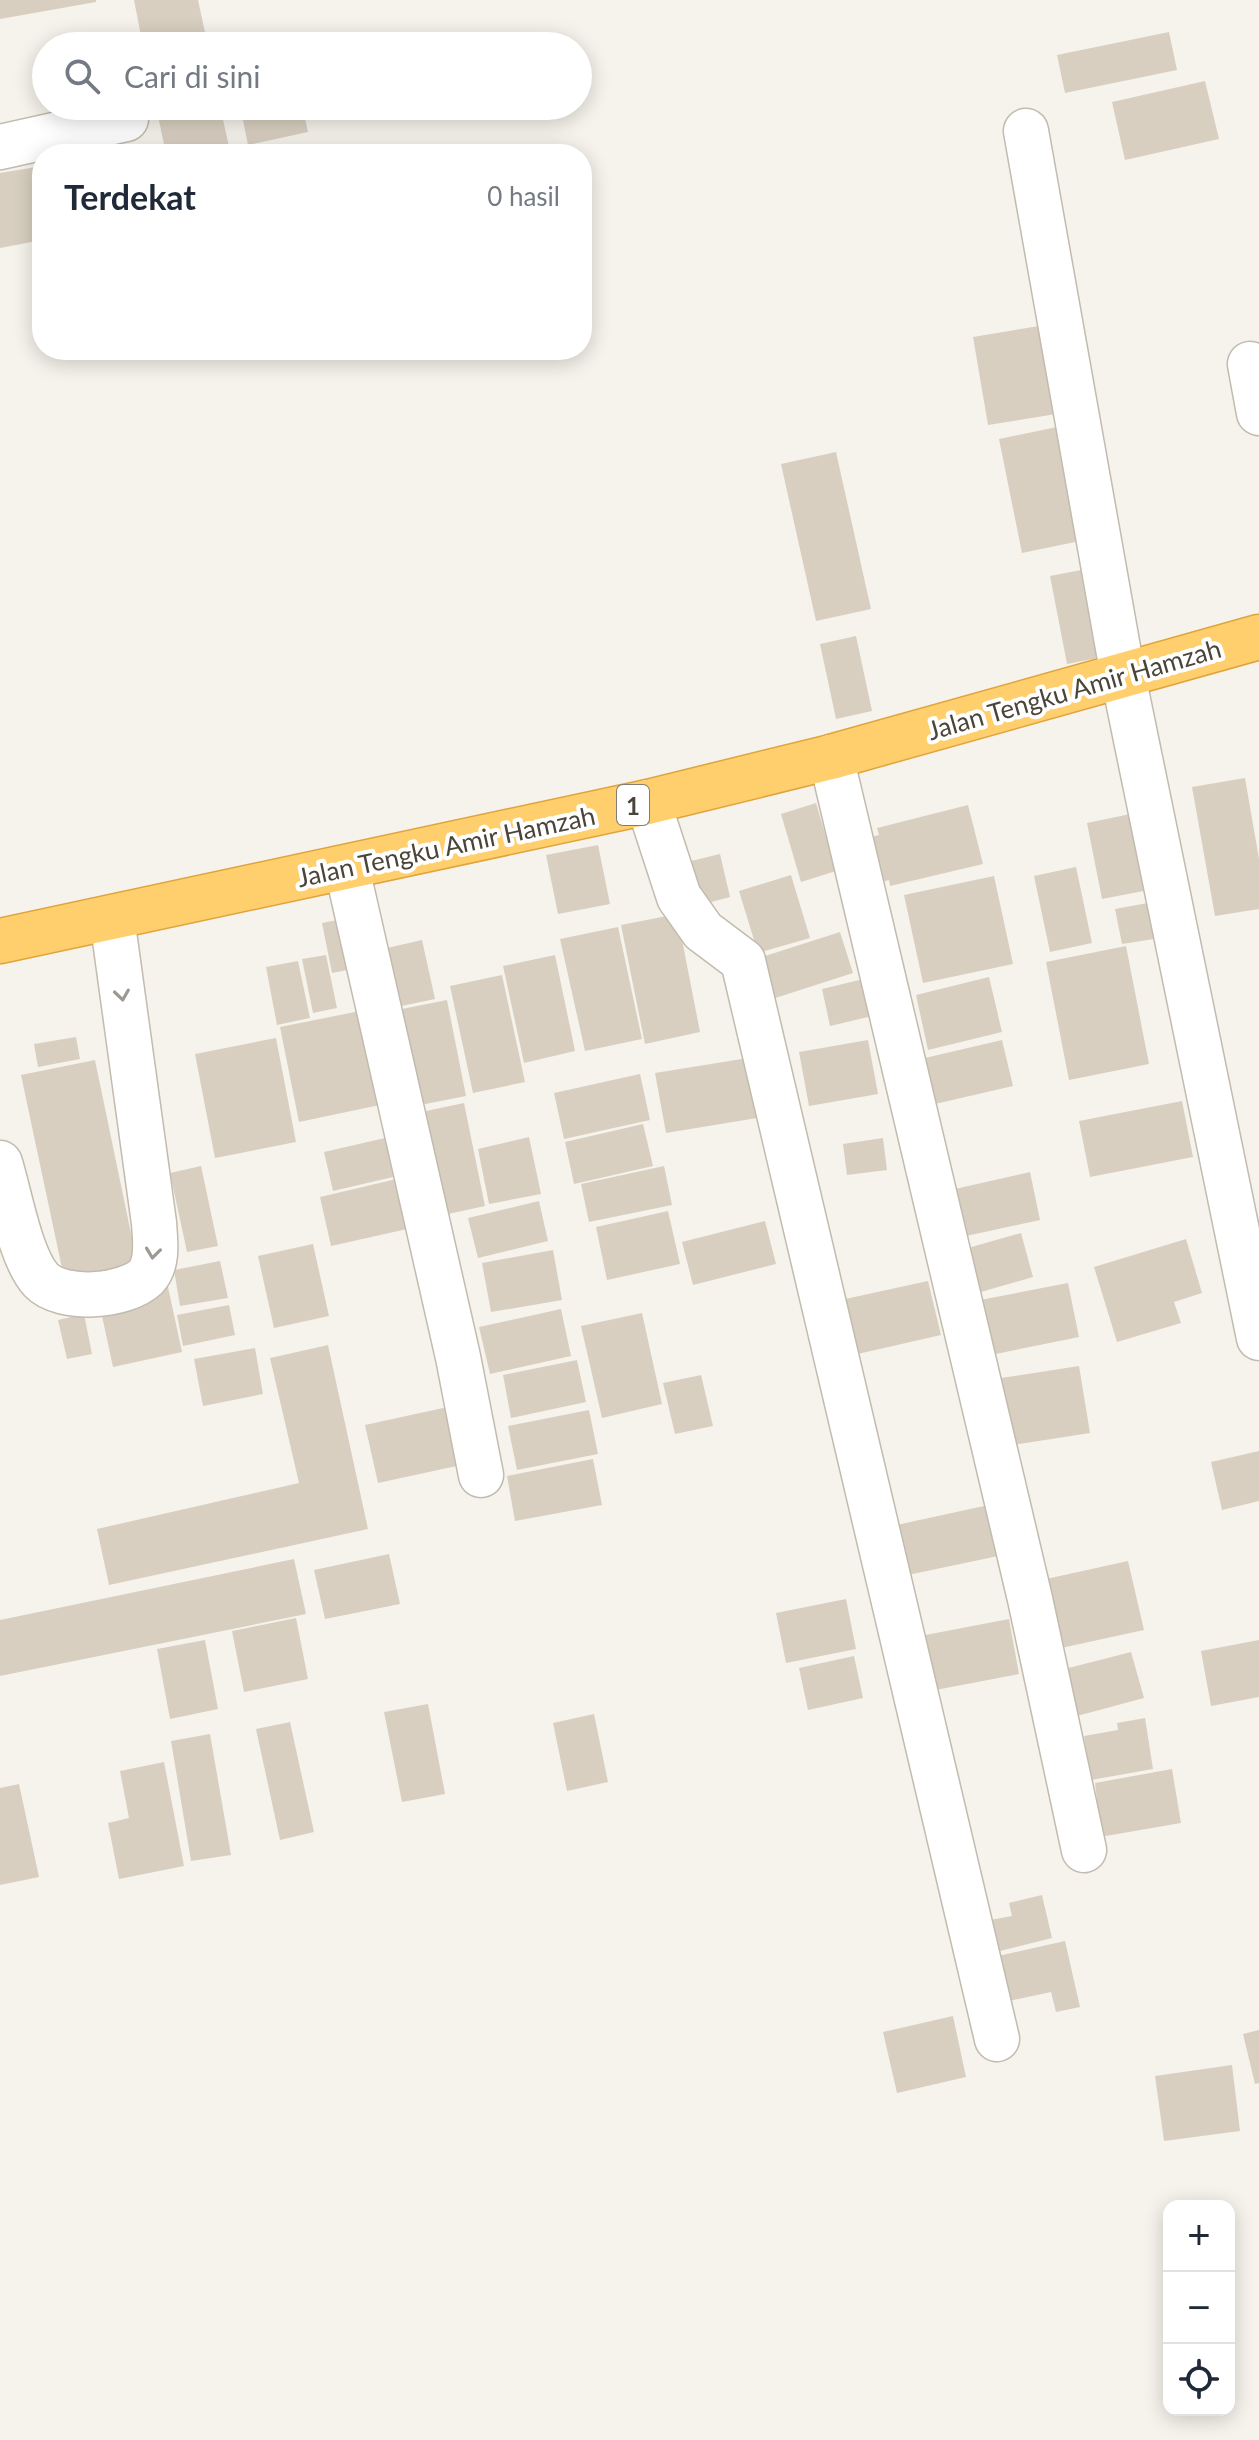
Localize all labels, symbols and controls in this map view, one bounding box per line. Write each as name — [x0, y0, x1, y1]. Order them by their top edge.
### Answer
search box — [32, 32, 592, 120]
icon: search — [60, 54, 104, 98]
text: Cari di sini — [124, 58, 261, 94]
text: Terdekat — [64, 176, 196, 217]
text: 0 hasil — [487, 180, 560, 212]
street label: Jalan Tengku Amir Hamzah — [923, 632, 1225, 746]
road number: 1 — [617, 785, 649, 825]
street label: Jalan Tengku Amir Hamzah — [294, 799, 598, 893]
one-way arrow — [114, 989, 131, 1002]
one-way arrow — [145, 1246, 162, 1259]
map controls — [1163, 2200, 1235, 2416]
button: + — [1163, 2200, 1235, 2272]
button: − — [1163, 2272, 1235, 2344]
button: locate — [1163, 2344, 1235, 2416]

